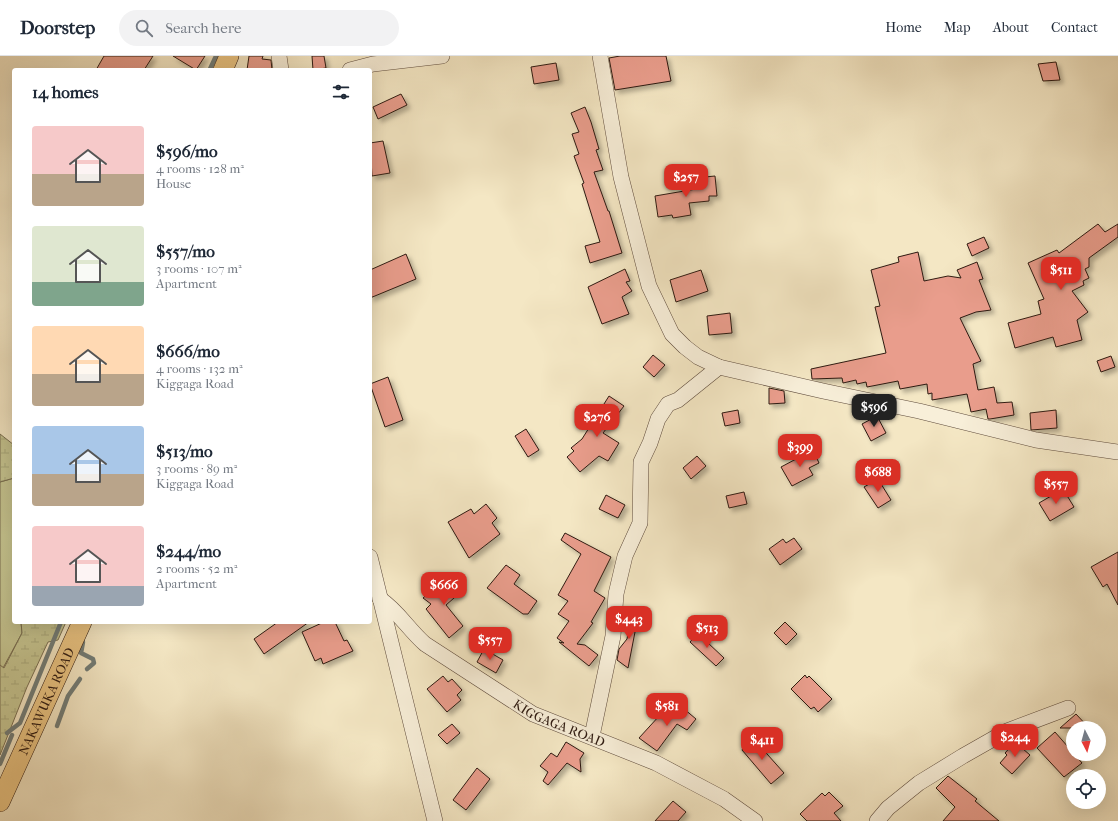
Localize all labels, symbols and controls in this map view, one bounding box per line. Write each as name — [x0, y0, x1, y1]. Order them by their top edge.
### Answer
search box — [119, 10, 399, 46]
text: Doorstep — [20, 17, 95, 39]
icon: search — [133, 17, 155, 39]
text: Search here — [165, 19, 241, 37]
text: Home — [885, 19, 922, 36]
text: Map — [944, 19, 971, 36]
text: About — [993, 19, 1029, 36]
text: Contact — [1051, 19, 1098, 36]
icon: filters — [330, 81, 352, 103]
text: 14 homes — [32, 82, 99, 102]
text: $596/mo — [156, 141, 218, 161]
icon: home — [64, 142, 112, 190]
text: 4 rooms · 128 m² — [156, 161, 244, 176]
pin: $257 — [662, 164, 710, 198]
text: $257 — [673, 169, 699, 184]
text: House — [156, 176, 191, 191]
text: $557/mo — [156, 241, 215, 261]
icon: home — [64, 242, 112, 290]
pin: $511 — [1037, 257, 1085, 291]
text: 3 rooms · 107 m² — [156, 261, 242, 276]
text: $511 — [1050, 262, 1072, 277]
text: Apartment — [156, 276, 217, 291]
text: $666/mo — [156, 341, 220, 361]
icon: home — [64, 342, 112, 390]
text: 4 rooms · 132 m² — [156, 361, 243, 376]
text: Kiggaga Road — [156, 376, 234, 391]
pin: $596 — [850, 394, 898, 428]
text: $596 — [861, 399, 887, 414]
pin: $276 — [573, 404, 621, 438]
text: $276 — [583, 409, 611, 424]
pin: $399 — [776, 434, 824, 468]
text: $399 — [787, 439, 813, 454]
text: $513/mo — [156, 441, 213, 461]
icon: home — [64, 442, 112, 490]
pin: $688 — [854, 459, 902, 493]
text: 3 rooms · 89 m² — [156, 461, 237, 476]
text: $688 — [864, 464, 892, 479]
pin: $557 — [1032, 471, 1080, 505]
text: Kiggaga Road — [156, 476, 234, 491]
text: $557 — [1044, 476, 1068, 491]
text: $244/mo — [156, 541, 221, 561]
icon: home — [64, 542, 112, 590]
text: 2 rooms · 52 m² — [156, 561, 237, 576]
pin: $666 — [420, 572, 468, 606]
text: Apartment — [156, 576, 217, 591]
text: $666 — [430, 577, 458, 592]
pin: $443 — [605, 606, 653, 640]
text: $443 — [615, 611, 643, 626]
pin: $513 — [683, 615, 731, 649]
text: $513 — [696, 620, 718, 635]
pin: $557 — [466, 627, 514, 661]
text: $557 — [478, 632, 502, 647]
street label: NAKAWUKA ROAD — [15, 645, 77, 757]
pin: $581 — [643, 693, 691, 727]
street label: KIGGAGA ROAD — [511, 696, 607, 749]
text: $581 — [655, 698, 679, 713]
north arrow — [1066, 721, 1106, 761]
map controls — [1066, 721, 1106, 809]
pin: $244 — [991, 724, 1039, 758]
pin: $411 — [738, 727, 786, 761]
text: $244 — [1000, 729, 1030, 744]
text: $411 — [750, 732, 774, 747]
button: locate — [1066, 769, 1106, 809]

